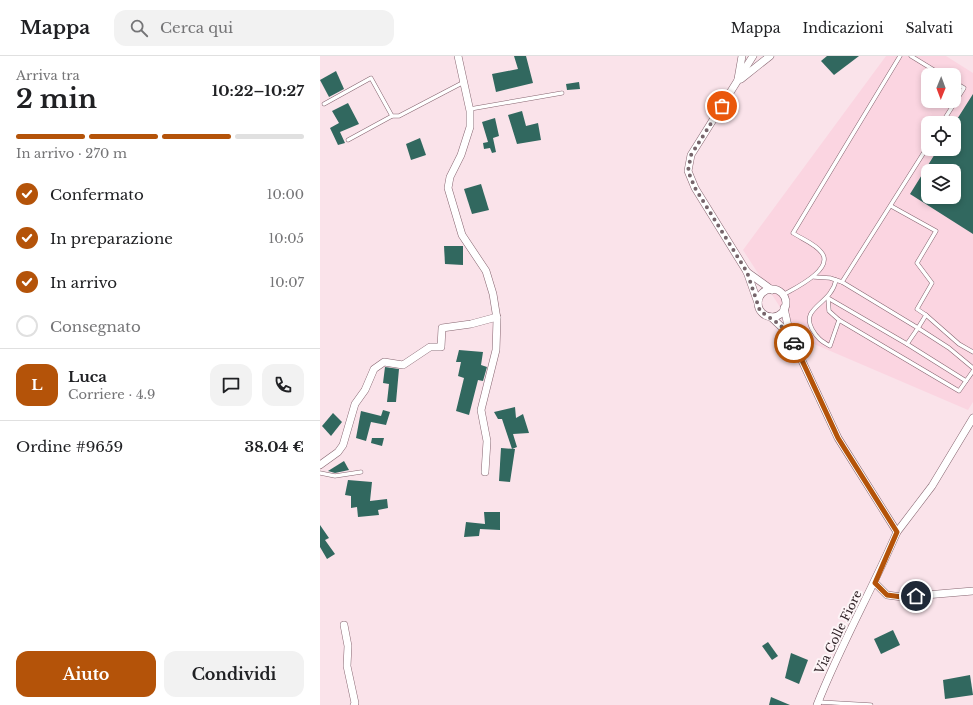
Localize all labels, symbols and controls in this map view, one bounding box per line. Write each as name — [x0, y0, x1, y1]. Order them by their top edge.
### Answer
search box — [114, 10, 394, 46]
text: Mappa — [20, 16, 90, 39]
icon: search — [128, 17, 150, 39]
text: Cerca qui — [160, 18, 233, 37]
text: Mappa — [731, 19, 780, 37]
text: Indicazioni — [802, 19, 884, 37]
text: Salvati — [906, 19, 953, 37]
text: Arriva tra — [16, 67, 80, 84]
north arrow — [921, 68, 961, 108]
map controls — [921, 68, 961, 204]
text: 10:22–10:27 — [212, 81, 304, 100]
text: 2 min — [16, 83, 97, 115]
pin — [705, 89, 739, 123]
icon: bag — [711, 95, 733, 117]
button: locate — [921, 116, 961, 156]
text: In arrivo · 270 m — [16, 145, 127, 162]
button: layers — [921, 164, 961, 204]
icon: check — [16, 183, 38, 205]
text: Confermato — [50, 185, 144, 204]
text: 10:00 — [267, 186, 304, 203]
icon: check — [16, 227, 38, 249]
text: In preparazione — [50, 229, 173, 248]
text: 10:05 — [269, 230, 304, 247]
icon: check — [16, 271, 38, 293]
text: In arrivo — [50, 273, 117, 292]
text: 10:07 — [269, 274, 304, 291]
text: Consegnato — [50, 317, 141, 336]
courier — [774, 323, 814, 363]
icon: car — [783, 332, 805, 354]
button: chat — [210, 364, 252, 406]
button: phone — [262, 364, 304, 406]
text: Luca — [68, 367, 107, 386]
text: L — [31, 375, 43, 394]
text: Corriere · 4.9 — [68, 386, 155, 403]
text: Ordine #9659 — [16, 437, 123, 456]
text: 38.04 € — [245, 437, 304, 456]
pin — [899, 579, 933, 613]
icon: home — [905, 585, 927, 607]
street label: Via Colle Fiore — [811, 588, 865, 677]
button: Aiuto — [16, 651, 156, 697]
button: Condividi — [164, 651, 304, 697]

